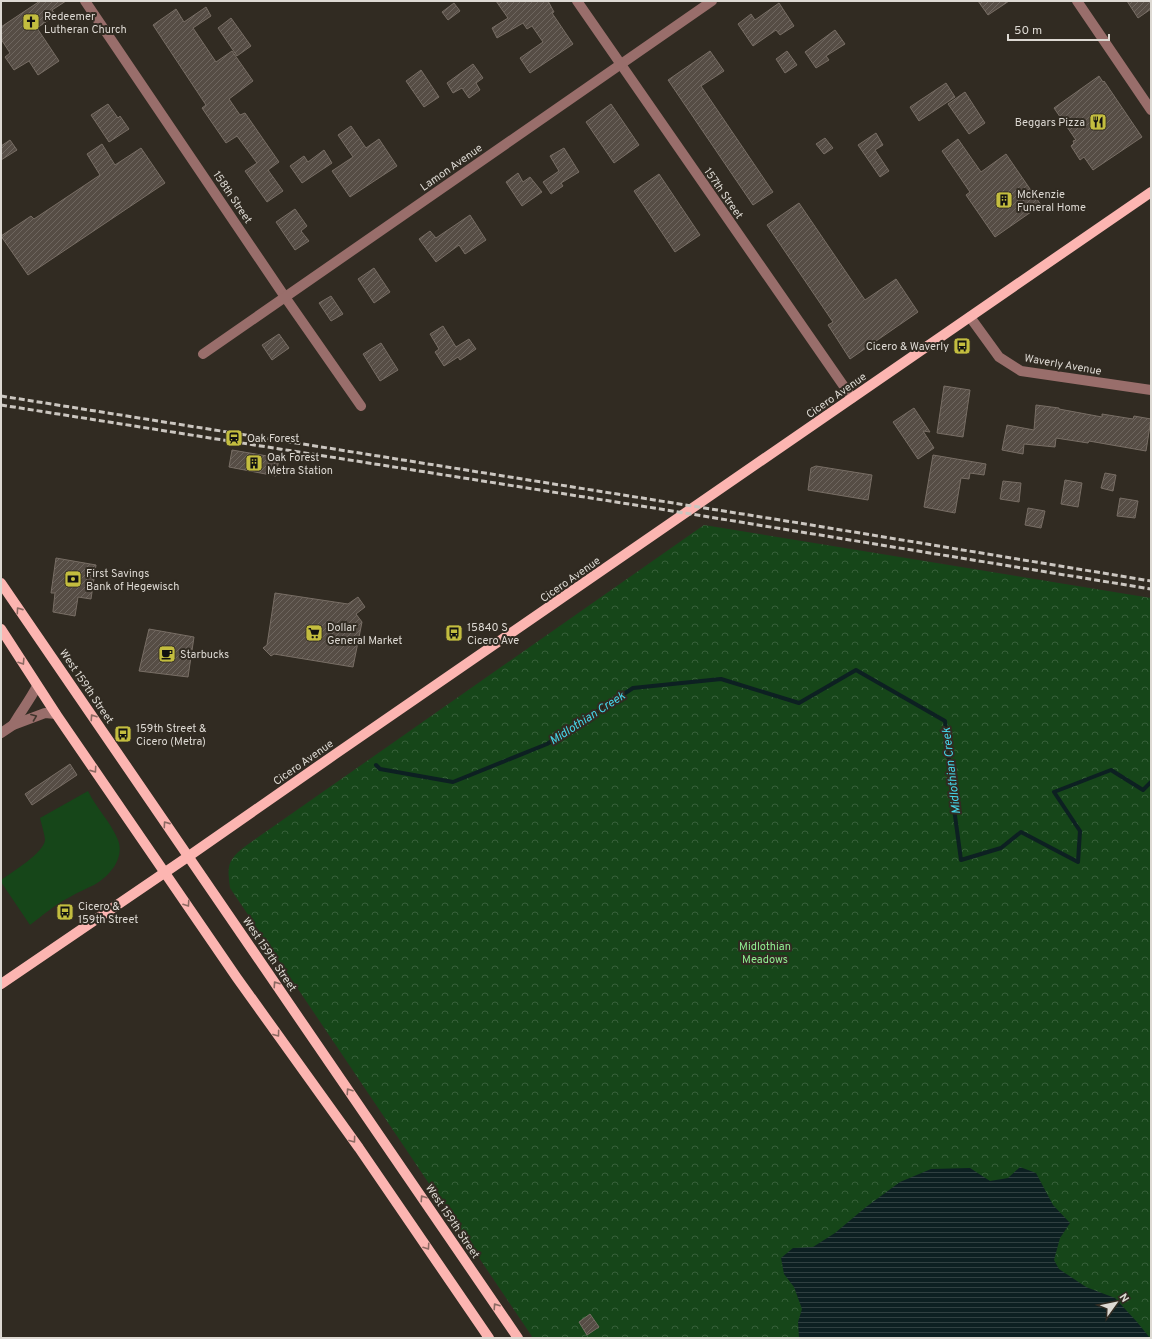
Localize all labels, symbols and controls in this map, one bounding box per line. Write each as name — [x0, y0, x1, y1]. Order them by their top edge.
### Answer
place label: Redeemer Lutheran Church — [44, 10, 127, 37]
church icon: Redeemer Lutheran Church — [21, 12, 41, 32]
scale bar — [1008, 16, 1109, 42]
text: 50 m — [1014, 23, 1042, 39]
restaurant icon: Beggars Pizza — [1088, 112, 1108, 132]
place label: Beggars Pizza — [1015, 116, 1085, 130]
street label: Lamon Avenue — [418, 141, 485, 194]
street label: 157th Street — [700, 165, 746, 222]
street label: 158th Street — [209, 169, 255, 227]
place label: McKenzie Funeral Home — [1017, 188, 1086, 215]
building icon: McKenzie Funeral Home — [994, 190, 1014, 210]
bus stop icon: Cicero & Waverly — [952, 336, 972, 356]
place label: Cicero & Waverly — [866, 340, 949, 354]
street label: Waverly Avenue — [1023, 351, 1103, 379]
street label: Cicero Avenue — [804, 370, 870, 422]
station icon: Oak Forest — [224, 428, 244, 448]
place label: Oak Forest — [247, 432, 299, 446]
place label: Oak Forest Metra Station — [267, 451, 333, 478]
building icon: Oak Forest Metra Station — [244, 453, 264, 473]
street label: Cicero Avenue — [538, 554, 604, 606]
place label: First Savings Bank of Hegewisch — [86, 567, 179, 594]
bank icon: First Savings Bank of Hegewisch — [63, 569, 83, 589]
one-way arrow — [17, 607, 24, 614]
place label: Dollar General Market — [327, 621, 402, 648]
place label: 15840 S Cicero Ave — [467, 621, 519, 648]
supermarket icon: Dollar General Market — [304, 623, 324, 643]
bus stop icon: 15840 S Cicero Ave — [444, 623, 464, 643]
cafe icon: Starbucks — [157, 644, 177, 664]
street label: West 159th Street — [56, 647, 116, 727]
place label: Starbucks — [180, 648, 229, 662]
one-way arrow — [17, 658, 25, 665]
water label: Midlothian Creek — [547, 688, 629, 749]
one-way arrow — [30, 714, 38, 722]
one-way arrow — [90, 714, 98, 721]
place label: 159th Street & Cicero (Metra) — [136, 722, 207, 749]
bus stop icon: 159th Street & Cicero (Metra) — [113, 724, 133, 744]
water label: Midlothian Creek — [939, 726, 965, 815]
street label: Cicero Avenue — [271, 737, 337, 789]
one-way arrow — [89, 766, 97, 773]
one-way arrow — [163, 821, 171, 828]
place label: Cicero & 159th Street — [78, 900, 138, 927]
one-way arrow — [182, 900, 189, 907]
bus stop icon: Cicero & 159th Street — [55, 902, 75, 922]
street label: West 159th Street — [239, 915, 299, 995]
park label: Midlothian Meadows — [739, 940, 791, 967]
one-way arrow — [273, 981, 281, 988]
one-way arrow — [272, 1030, 280, 1037]
one-way arrow — [346, 1088, 354, 1095]
one-way arrow — [348, 1135, 355, 1142]
street label: West 159th Street — [422, 1182, 482, 1262]
one-way arrow — [421, 1196, 428, 1203]
one-way arrow — [422, 1242, 429, 1249]
north arrow — [1096, 1283, 1136, 1323]
text: N — [1116, 1291, 1132, 1305]
one-way arrow — [493, 1303, 501, 1310]

